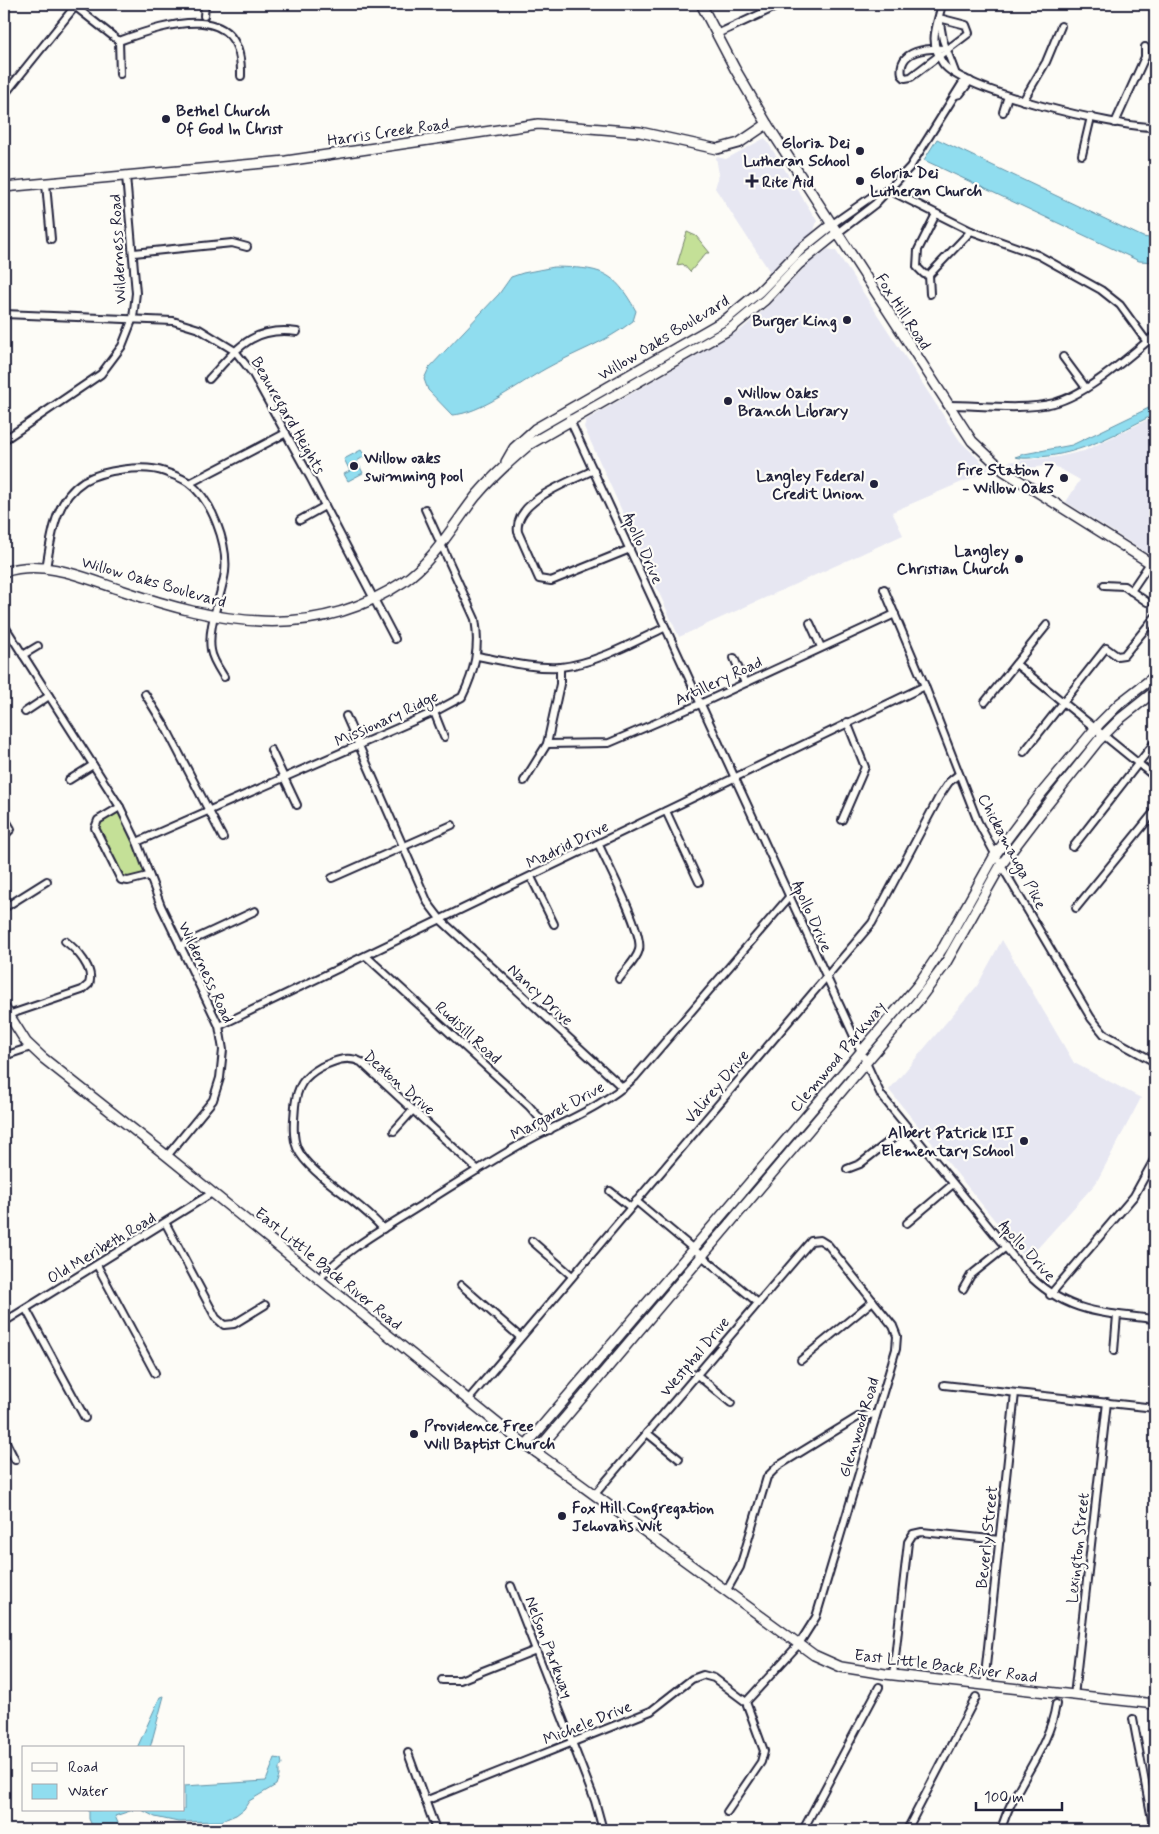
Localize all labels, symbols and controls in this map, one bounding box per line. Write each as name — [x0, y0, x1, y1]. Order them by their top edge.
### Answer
place label: Bethel Church Of God In Christ — [176, 101, 284, 140]
marker: Bethel Church Of God In Christ — [160, 113, 172, 125]
street label: Harris Creek Road — [326, 114, 451, 151]
place label: Gloria Dei Lutheran School — [743, 133, 850, 172]
marker: Gloria Dei Lutheran School — [854, 145, 866, 157]
place label: Gloria Dei Lutheran Church — [870, 163, 982, 202]
place label: Rite Aid — [762, 172, 814, 193]
marker: Rite Aid — [746, 175, 758, 187]
marker: Gloria Dei Lutheran Church — [854, 175, 866, 187]
street label: Wilderness Road — [105, 193, 132, 304]
street label: Fox Hill Road — [870, 270, 935, 354]
street label: Willow Oaks Boulevard — [594, 291, 733, 386]
place label: Burger King — [752, 311, 837, 334]
marker: Burger King — [841, 314, 853, 326]
street label: Beauregard Heights — [245, 353, 330, 479]
place label: Willow Oaks Branch Library — [737, 383, 848, 422]
marker: Willow Oaks Branch Library — [722, 395, 734, 407]
place label: Willow oaks swimming pool — [363, 448, 463, 489]
marker: Willow oaks swimming pool — [348, 460, 360, 472]
place label: Fire Station 7 - Willow Oaks — [957, 460, 1054, 499]
place label: Langley Federal Credit Union — [756, 466, 864, 505]
marker: Fire Station 7 - Willow Oaks — [1058, 472, 1070, 484]
marker: Langley Federal Credit Union — [868, 478, 880, 490]
street label: Apollo Drive — [617, 509, 668, 588]
place label: Langley Christian Church — [897, 541, 1009, 580]
street label: Willow Oaks Boulevard — [79, 552, 228, 613]
marker: Langley Christian Church — [1013, 553, 1025, 565]
street label: Artillery Road — [671, 652, 766, 711]
street label: Missionary Ridge — [331, 686, 442, 753]
street label: Chickamauga Pike — [971, 790, 1051, 914]
street label: Madrid Drive — [523, 816, 612, 874]
street label: Apollo Drive — [786, 877, 837, 956]
street label: Wilderness Road — [173, 918, 238, 1027]
street label: Nancy Drive — [503, 959, 577, 1031]
street label: Rudisill Road — [430, 997, 506, 1069]
street label: Clemwood Parkway — [785, 997, 891, 1117]
street label: Deaton Drive — [359, 1046, 439, 1120]
street label: Valirey Drive — [680, 1046, 754, 1128]
street label: Margaret Drive — [507, 1077, 609, 1147]
place label: Albert Patrick III Elementary School — [881, 1123, 1015, 1162]
marker: Albert Patrick III Elementary School — [1018, 1135, 1030, 1147]
street label: East Little Back River Road — [250, 1203, 406, 1335]
street label: Old Meribeth Road — [44, 1208, 160, 1289]
street label: Apollo Drive — [993, 1216, 1060, 1287]
street label: Westphal Drive — [655, 1312, 735, 1401]
street label: Glenwood Road — [834, 1375, 885, 1480]
place label: Providence Free Will Baptist Church — [423, 1416, 556, 1455]
marker: Providence Free Will Baptist Church — [408, 1428, 420, 1440]
street label: Beverly Street — [972, 1484, 1003, 1590]
street label: Lexington Street — [1062, 1492, 1096, 1605]
place label: Fox Hill Congregation Jehovahs Wit — [572, 1498, 714, 1537]
marker: Fox Hill Congregation Jehovahs Wit — [556, 1510, 568, 1522]
street label: Nelson Parkway — [519, 1593, 578, 1702]
street label: East Little Back River Road — [853, 1645, 1039, 1688]
street label: Michele Drive — [540, 1696, 635, 1751]
legend — [22, 1746, 185, 1812]
text: Road — [68, 1758, 98, 1778]
scale bar — [976, 1779, 1063, 1811]
text: Water — [68, 1782, 108, 1802]
text: 100 m — [984, 1788, 1024, 1808]

